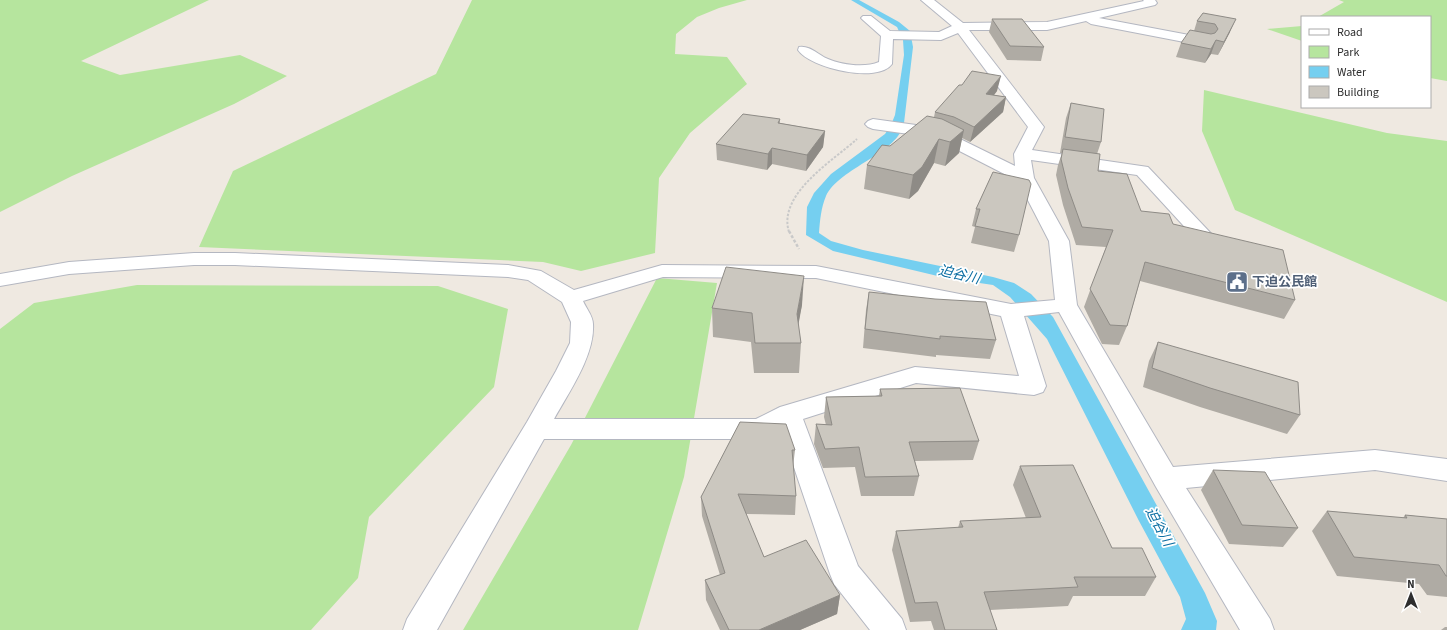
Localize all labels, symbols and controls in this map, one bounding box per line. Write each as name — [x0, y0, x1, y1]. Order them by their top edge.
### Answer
legend — [1301, 16, 1431, 108]
text: Road — [1337, 24, 1363, 41]
text: Park — [1337, 44, 1359, 61]
text: Water — [1337, 64, 1367, 81]
text: Building — [1337, 84, 1379, 101]
water label: 迫谷川 — [936, 261, 984, 290]
public building icon: 下迫公民館 — [1224, 269, 1250, 295]
place label: 下迫公民館 — [1252, 273, 1317, 291]
water label: 迫谷川 — [1140, 504, 1179, 552]
north arrow — [1391, 574, 1431, 614]
text: N — [1407, 577, 1415, 592]

